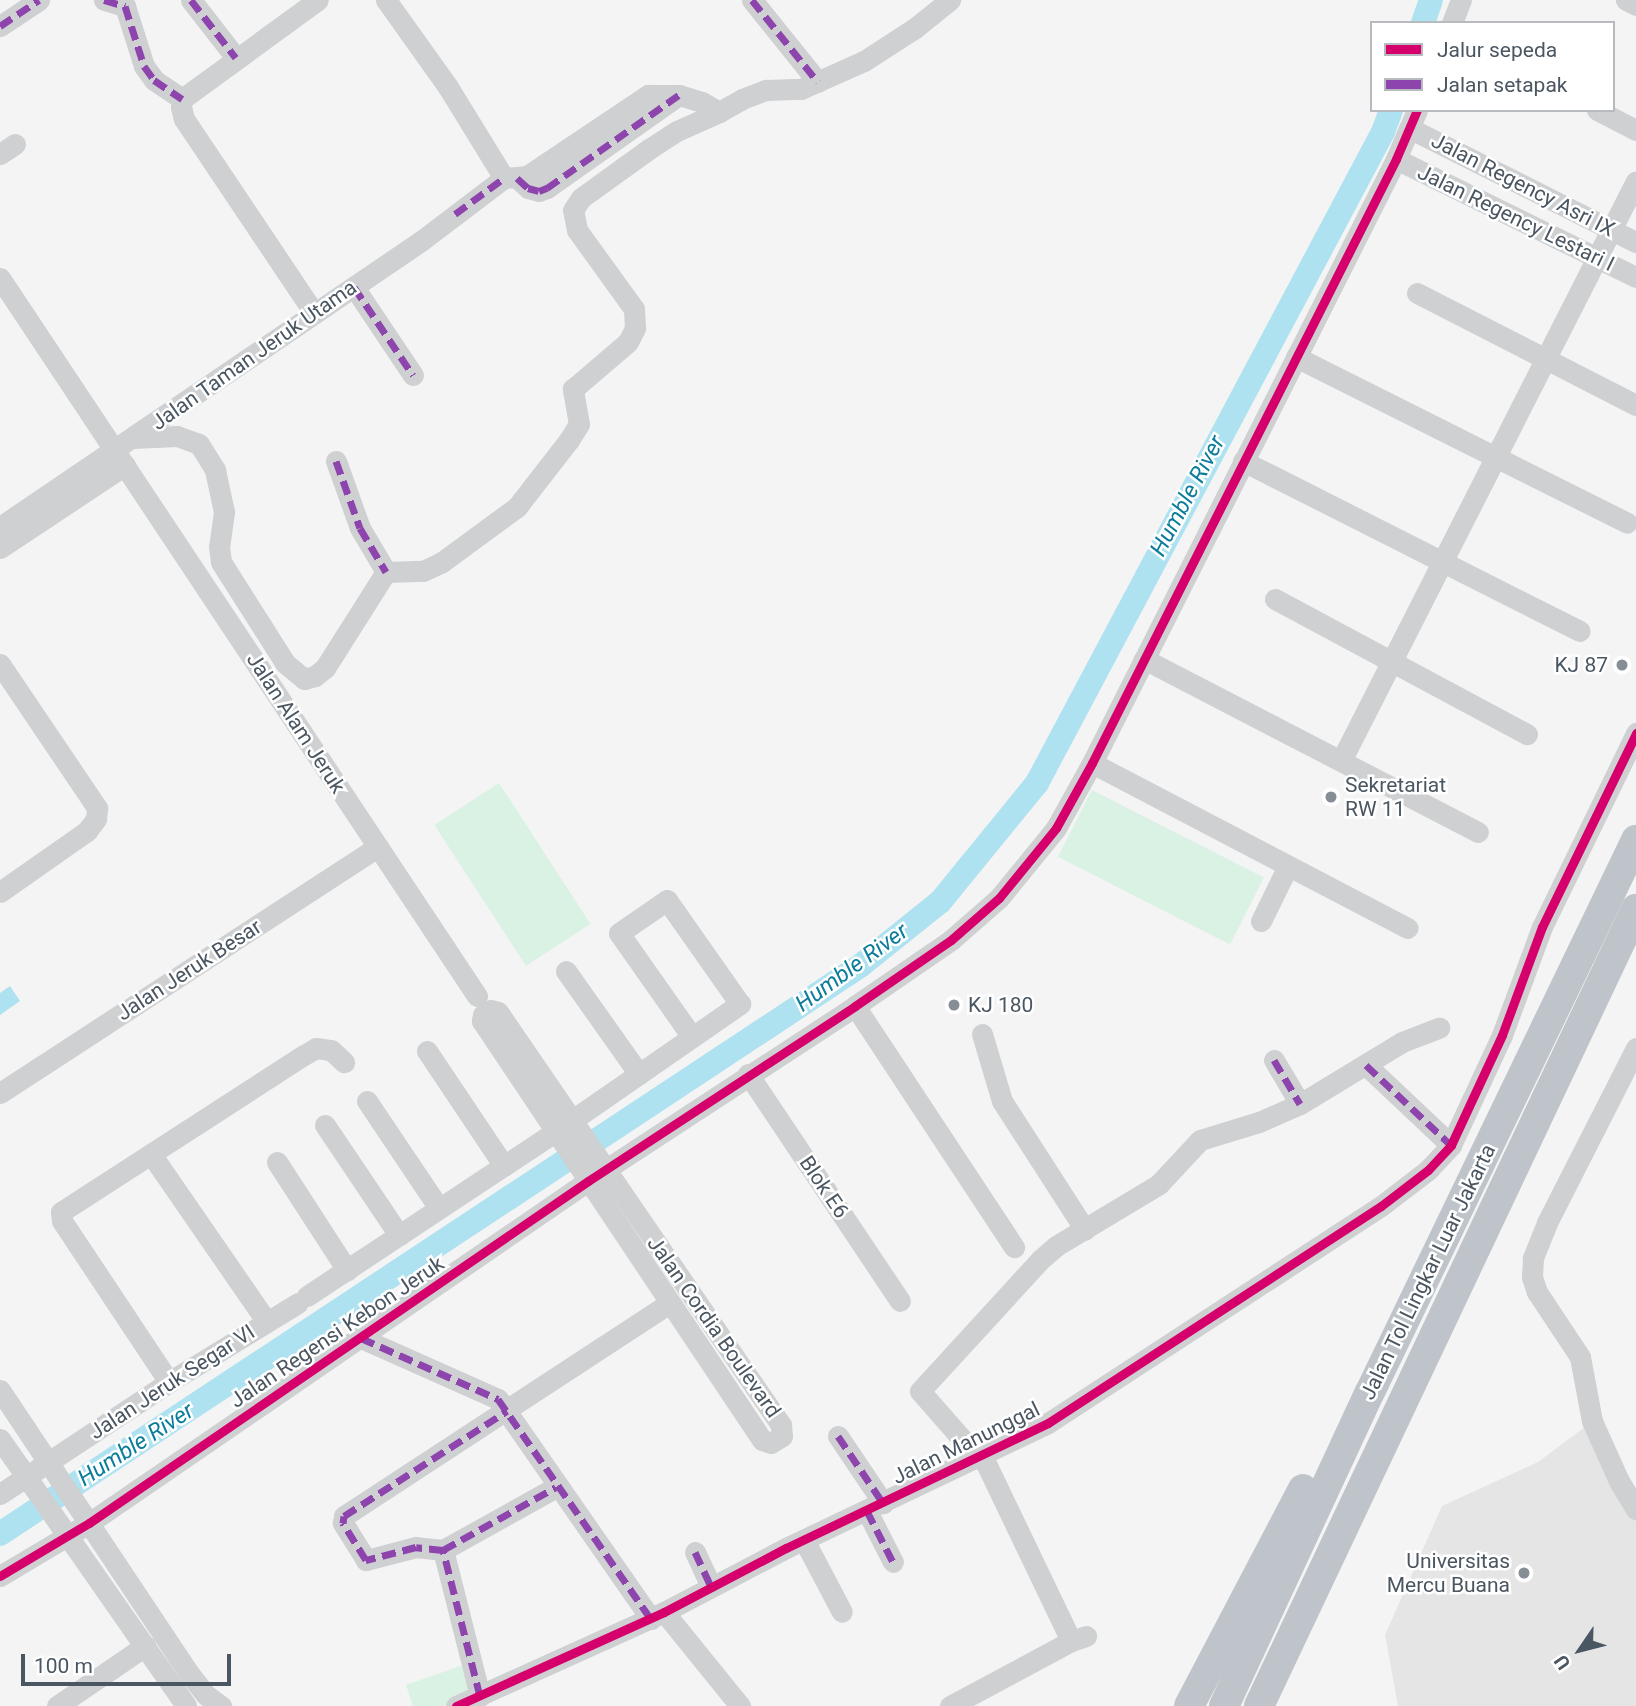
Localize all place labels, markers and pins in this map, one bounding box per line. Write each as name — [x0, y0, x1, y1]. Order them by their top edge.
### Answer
place label: KJ 87 — [1554, 652, 1608, 678]
marker: KJ 87 — [1614, 657, 1630, 673]
place label: Sekretariat RW 11 — [1345, 772, 1446, 822]
marker: Sekretariat RW 11 — [1323, 789, 1339, 805]
place label: KJ 180 — [968, 992, 1033, 1018]
marker: KJ 180 — [946, 997, 962, 1013]
place label: Universitas Mercu Buana — [1387, 1548, 1510, 1598]
marker: Universitas Mercu Buana — [1516, 1565, 1532, 1581]

